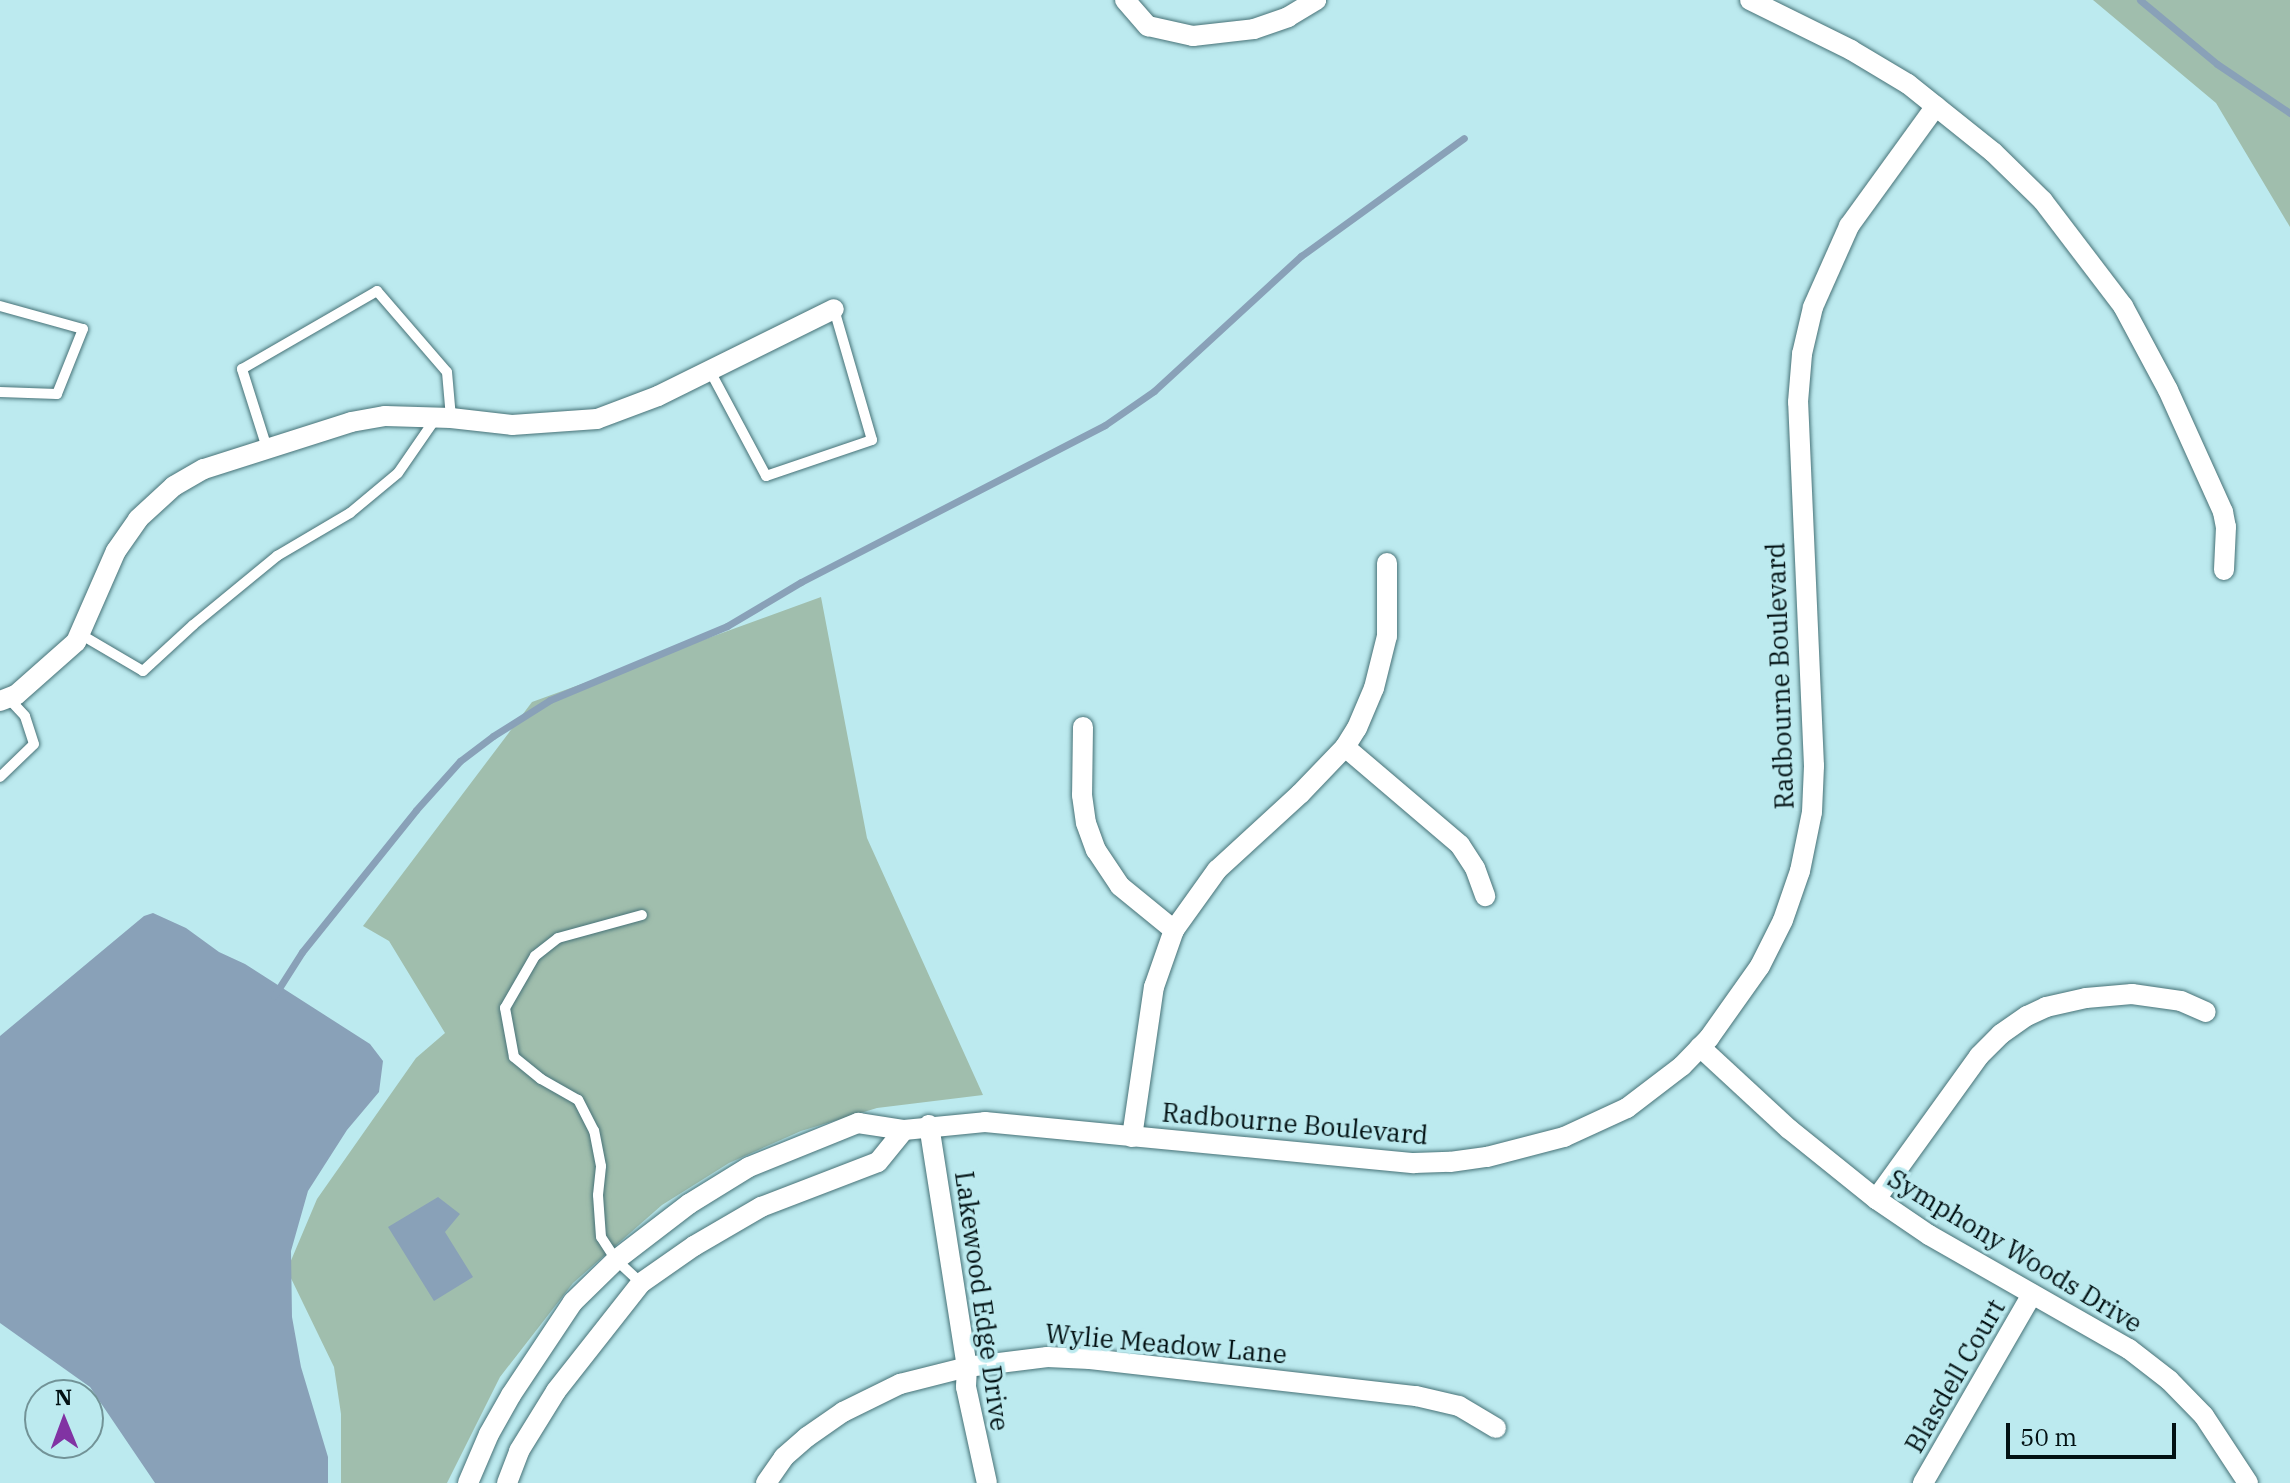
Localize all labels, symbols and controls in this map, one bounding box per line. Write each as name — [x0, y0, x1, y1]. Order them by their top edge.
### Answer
street label: Radbourne Boulevard — [1760, 542, 1800, 810]
street label: Radbourne Boulevard — [1161, 1097, 1429, 1151]
street label: Symphony Woods Drive — [1882, 1163, 2148, 1339]
street label: Lakewood Edge Drive — [948, 1169, 1016, 1433]
street label: Blasdell Court — [1899, 1294, 2011, 1458]
street label: Wylie Meadow Lane — [1044, 1318, 1288, 1370]
north arrow — [24, 1379, 104, 1459]
text: N — [55, 1382, 73, 1411]
scale bar — [2010, 1407, 2180, 1457]
text: 50 m — [2020, 1421, 2077, 1453]

